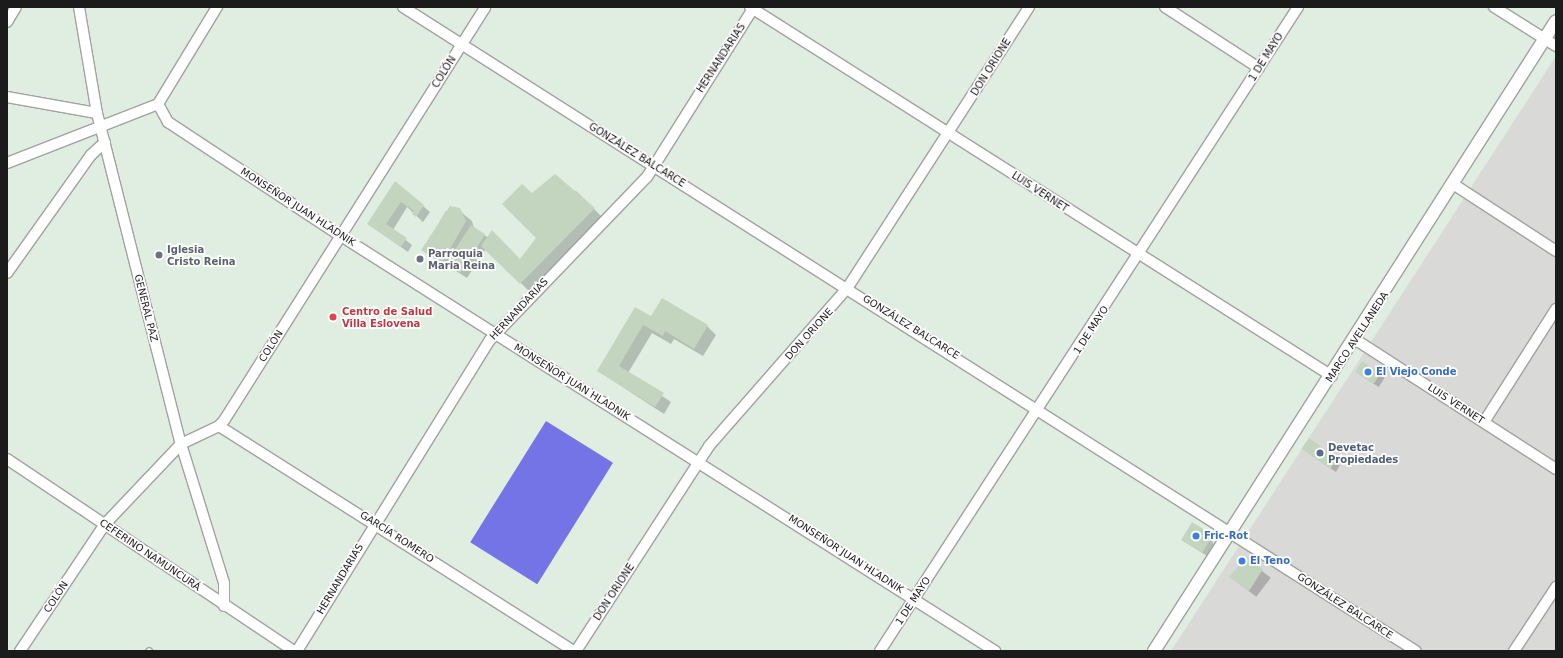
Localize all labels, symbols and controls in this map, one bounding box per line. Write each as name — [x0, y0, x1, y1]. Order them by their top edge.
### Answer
street label: HERNANDARIAS — [694, 21, 748, 95]
street label: 1 DE MAYO — [1246, 31, 1286, 83]
street label: DON ORIONE — [969, 36, 1013, 98]
street label: COLÓN — [430, 54, 458, 90]
street label: GONZÁLEZ BALCARCE — [587, 120, 687, 190]
street label: MONSEÑOR JUAN HLADNIK — [238, 165, 358, 249]
street label: LUIS VERNET — [1010, 169, 1070, 215]
place label: Iglesia Cristo Reina — [167, 243, 236, 266]
place label: Parroquia Maria Reina — [428, 247, 495, 270]
marker: Iglesia Cristo Reina — [154, 250, 164, 260]
marker: Parroquia Maria Reina — [415, 254, 425, 264]
street label: GENERAL PAZ — [132, 273, 160, 343]
street label: HERNANDARIAS — [487, 276, 551, 342]
street label: MARCO AVELLANEDA — [1323, 289, 1391, 385]
street label: GONZÁLEZ BALCARCE — [861, 292, 961, 362]
street label: 1 DE MAYO — [1071, 304, 1111, 356]
place label: Centro de Salud Villa Eslovena — [342, 305, 432, 328]
street label: DON ORIONE — [783, 306, 835, 362]
marker: Centro de Salud Villa Eslovena — [327, 311, 339, 323]
street label: COLÓN — [257, 328, 285, 364]
street label: MONSEÑOR JUAN HLADNIK — [512, 341, 632, 423]
place label: El Viejo Conde — [1376, 366, 1457, 378]
marker: El Viejo Conde — [1363, 367, 1373, 377]
street label: LUIS VERNET — [1426, 381, 1486, 427]
place label: Devetac Propiedades — [1328, 441, 1398, 464]
marker: Devetac Propiedades — [1315, 448, 1325, 458]
street label: GARCÍA ROMERO — [358, 509, 436, 565]
street label: MONSEÑOR JUAN HLADNIK — [786, 512, 906, 596]
street label: CEFERINO NAMUNCURÁ — [97, 517, 203, 593]
place label: Fric-Rot — [1204, 530, 1248, 542]
marker: Fric-Rot — [1191, 531, 1201, 541]
street label: HERNANDARIAS — [314, 542, 366, 616]
place label: El Teno — [1250, 555, 1290, 567]
marker: El Teno — [1237, 556, 1247, 566]
street label: DON ORIONE — [591, 561, 637, 623]
street label: GONZÁLEZ BALCARCE — [1295, 571, 1395, 641]
street label: 1 DE MAYO — [893, 575, 933, 627]
street label: COLÓN — [41, 579, 71, 615]

